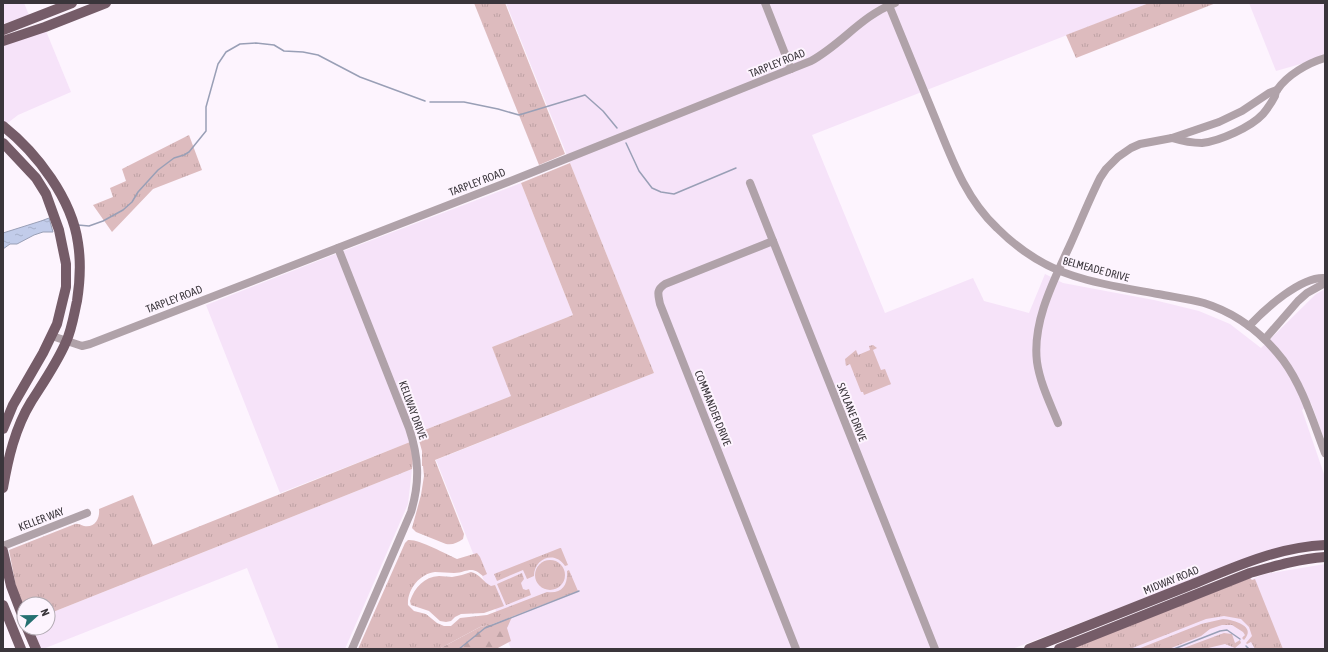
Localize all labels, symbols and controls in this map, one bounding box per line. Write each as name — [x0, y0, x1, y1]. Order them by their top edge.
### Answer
street label: TARPLEY ROAD — [747, 46, 807, 80]
street label: TARPLEY ROAD — [447, 166, 507, 198]
street label: BELMEADE DRIVE — [1061, 254, 1131, 284]
street label: TARPLEY ROAD — [144, 283, 204, 315]
street label: COMMANDER DRIVE — [692, 369, 734, 448]
street label: KELLWAY DRIVE — [397, 379, 429, 441]
street label: SKYLANE DRIVE — [835, 381, 869, 443]
street label: KELLER WAY — [17, 505, 66, 533]
street label: MIDWAY ROAD — [1142, 563, 1200, 597]
north arrow — [16, 596, 56, 636]
text: N — [38, 607, 52, 618]

